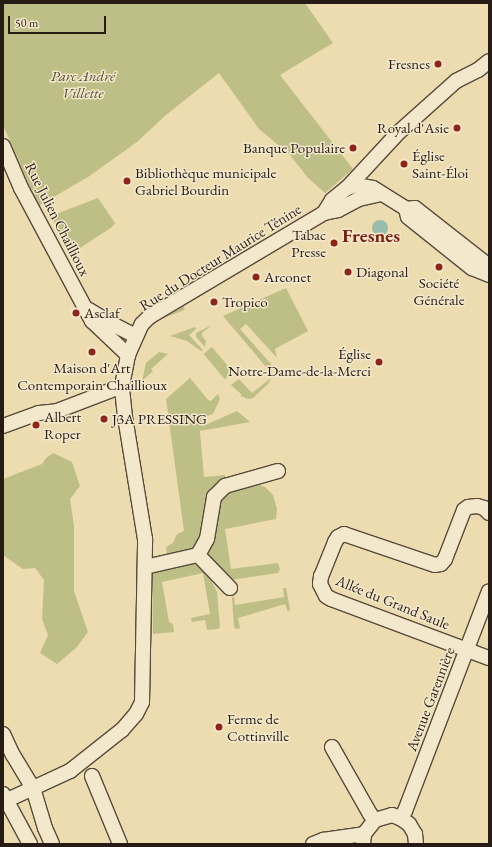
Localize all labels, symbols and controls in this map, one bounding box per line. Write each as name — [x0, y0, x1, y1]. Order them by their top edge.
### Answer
scale bar — [10, 8, 108, 34]
text: 50 m — [15, 15, 38, 31]
place label: Fresnes — [388, 55, 430, 73]
marker: Fresnes — [433, 59, 443, 69]
park label: Parc André Villette — [51, 66, 115, 101]
place label: Royal d'Asie — [377, 119, 449, 137]
marker: Royal d'Asie — [452, 123, 462, 133]
place label: Banque Populaire — [243, 139, 345, 157]
marker: Banque Populaire — [348, 143, 358, 153]
place label: Église Saint-Éloi — [412, 146, 469, 181]
street label: Rue Julien Chaillioux — [22, 159, 94, 279]
marker: Église Saint-Éloi — [399, 159, 409, 169]
place label: Bibliothèque municipale Gabriel Bourdin — [135, 163, 276, 198]
marker: Bibliothèque municipale Gabriel Bourdin — [122, 176, 132, 186]
street label: Rue du Docteur Maurice Ténine — [136, 200, 304, 314]
place label: Tabac Presse — [291, 225, 326, 260]
district label: Fresnes — [342, 225, 400, 247]
marker: Tabac Presse — [329, 238, 339, 248]
marker: Société Générale — [434, 262, 444, 272]
place label: Diagonal — [356, 263, 408, 281]
marker: Diagonal — [343, 267, 353, 277]
place label: Arconet — [264, 268, 311, 286]
marker: Arconet — [251, 272, 261, 282]
place label: Société Générale — [414, 273, 464, 308]
place label: Tropico — [222, 293, 268, 311]
marker: Tropico — [209, 297, 219, 307]
place label: Asclaf — [84, 304, 120, 322]
marker: Asclaf — [71, 308, 81, 318]
place label: Église Notre-Dame-de-la-Merci — [228, 344, 371, 379]
marker: Maison d'Art Contemporain Chaillioux — [87, 347, 97, 357]
marker: Église Notre-Dame-de-la-Merci — [374, 357, 384, 367]
place label: Maison d'Art Contemporain Chaillioux — [17, 358, 167, 393]
place label: Albert Roper — [44, 407, 81, 442]
place label: J3A PRESSING — [112, 410, 207, 428]
marker: J3A PRESSING — [99, 414, 109, 424]
marker: Albert Roper — [31, 420, 41, 430]
street label: Allée du Grand Saule — [333, 571, 453, 633]
street label: Avenue Garennière — [402, 644, 458, 754]
place label: Ferme de Cottinville — [227, 709, 289, 744]
marker: Ferme de Cottinville — [214, 722, 224, 732]

